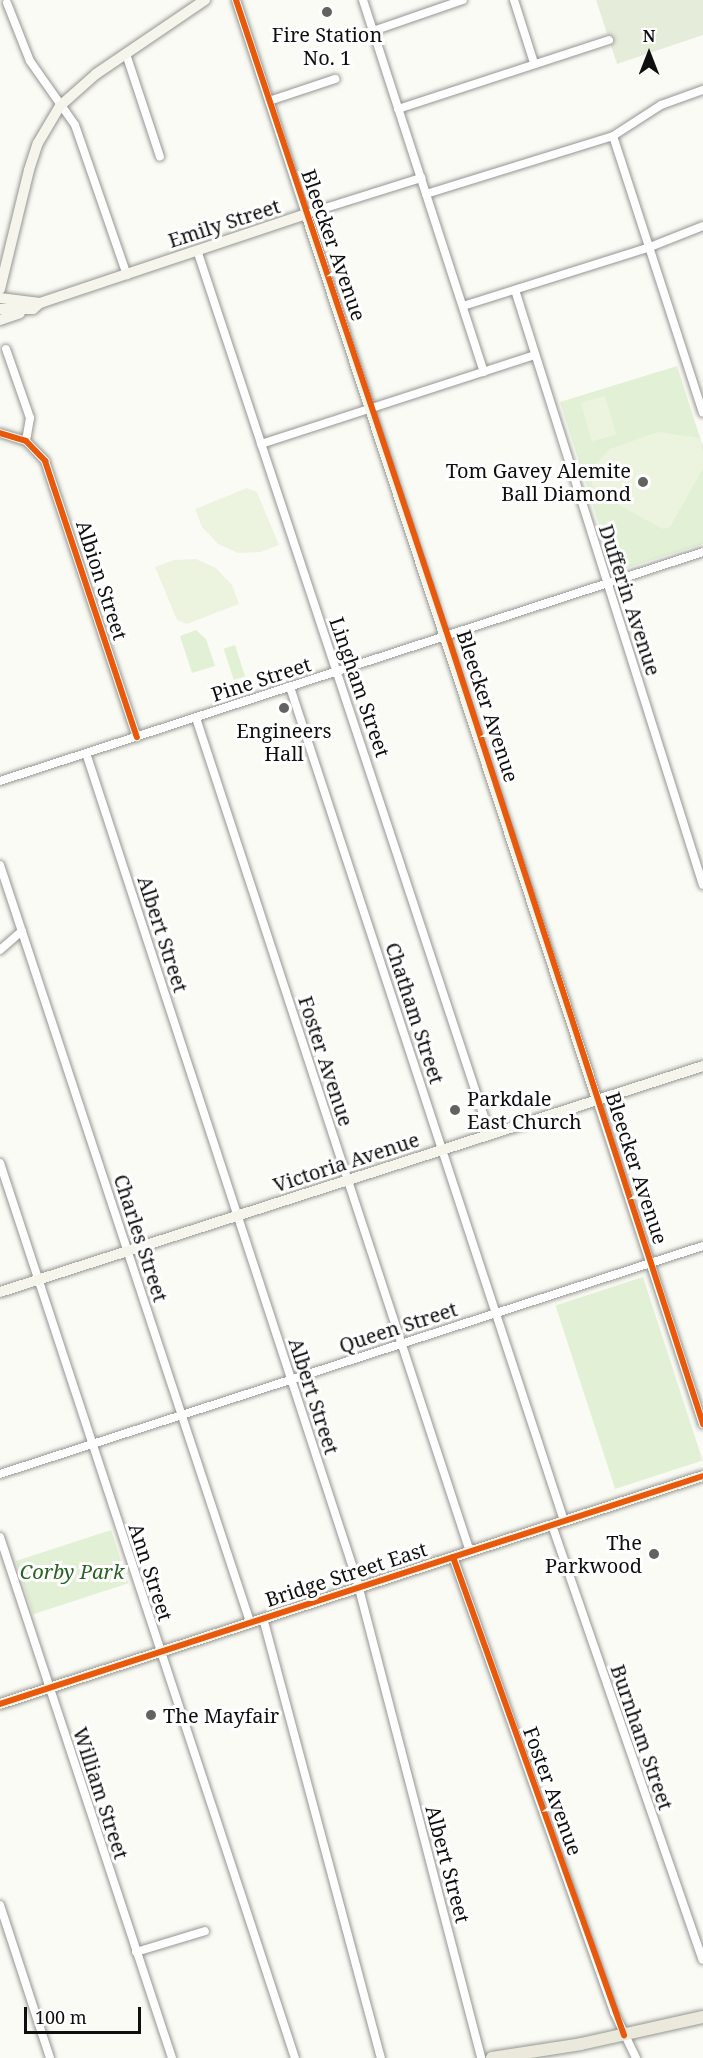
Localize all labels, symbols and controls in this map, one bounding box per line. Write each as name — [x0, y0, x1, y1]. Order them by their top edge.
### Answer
marker: Fire Station No. 1 — [320, 5, 334, 19]
place label: Fire Station No. 1 — [272, 22, 382, 69]
north arrow — [619, 24, 679, 84]
text: N — [643, 25, 655, 47]
street label: Bleecker Avenue — [297, 166, 371, 324]
street label: Emily Street — [165, 194, 283, 252]
place label: Tom Gavey Alemite Ball Diamond — [446, 458, 631, 505]
marker: Tom Gavey Alemite Ball Diamond — [636, 475, 650, 489]
street label: Albion Street — [71, 517, 133, 643]
street label: Dufferin Avenue — [594, 521, 666, 679]
street label: Lingham Street — [325, 614, 395, 760]
street label: Bleecker Avenue — [452, 627, 524, 785]
street label: Pine Street — [208, 652, 314, 706]
marker: Engineers Hall — [277, 701, 291, 715]
place label: Engineers Hall — [236, 718, 332, 765]
street label: Albert Street — [133, 873, 193, 995]
street label: Chatham Street — [381, 939, 449, 1087]
street label: Foster Avenue — [294, 993, 358, 1129]
place label: Parkdale East Church — [467, 1086, 582, 1133]
street label: Bleecker Avenue — [601, 1089, 673, 1247]
marker: Parkdale East Church — [448, 1103, 462, 1117]
street label: Victoria Avenue — [270, 1127, 422, 1197]
street label: Charles Street — [109, 1171, 173, 1305]
street label: Queen Street — [336, 1297, 460, 1357]
street label: Albert Street — [284, 1335, 344, 1457]
street label: Ann Street — [124, 1520, 178, 1624]
place label: The Parkwood — [545, 1530, 642, 1577]
street label: Bridge Street East — [262, 1537, 430, 1611]
marker: The Parkwood — [647, 1547, 661, 1561]
park label: Corby Park — [20, 1559, 124, 1583]
street label: Burnham Street — [606, 1661, 678, 1813]
place label: The Mayfair — [163, 1703, 279, 1727]
marker: The Mayfair — [144, 1708, 158, 1722]
street label: Foster Avenue — [519, 1723, 587, 1859]
street label: William Street — [68, 1724, 134, 1862]
street label: Albert Street — [421, 1803, 475, 1925]
scale bar — [27, 1995, 144, 2033]
text: 100 m — [35, 2005, 87, 2029]

